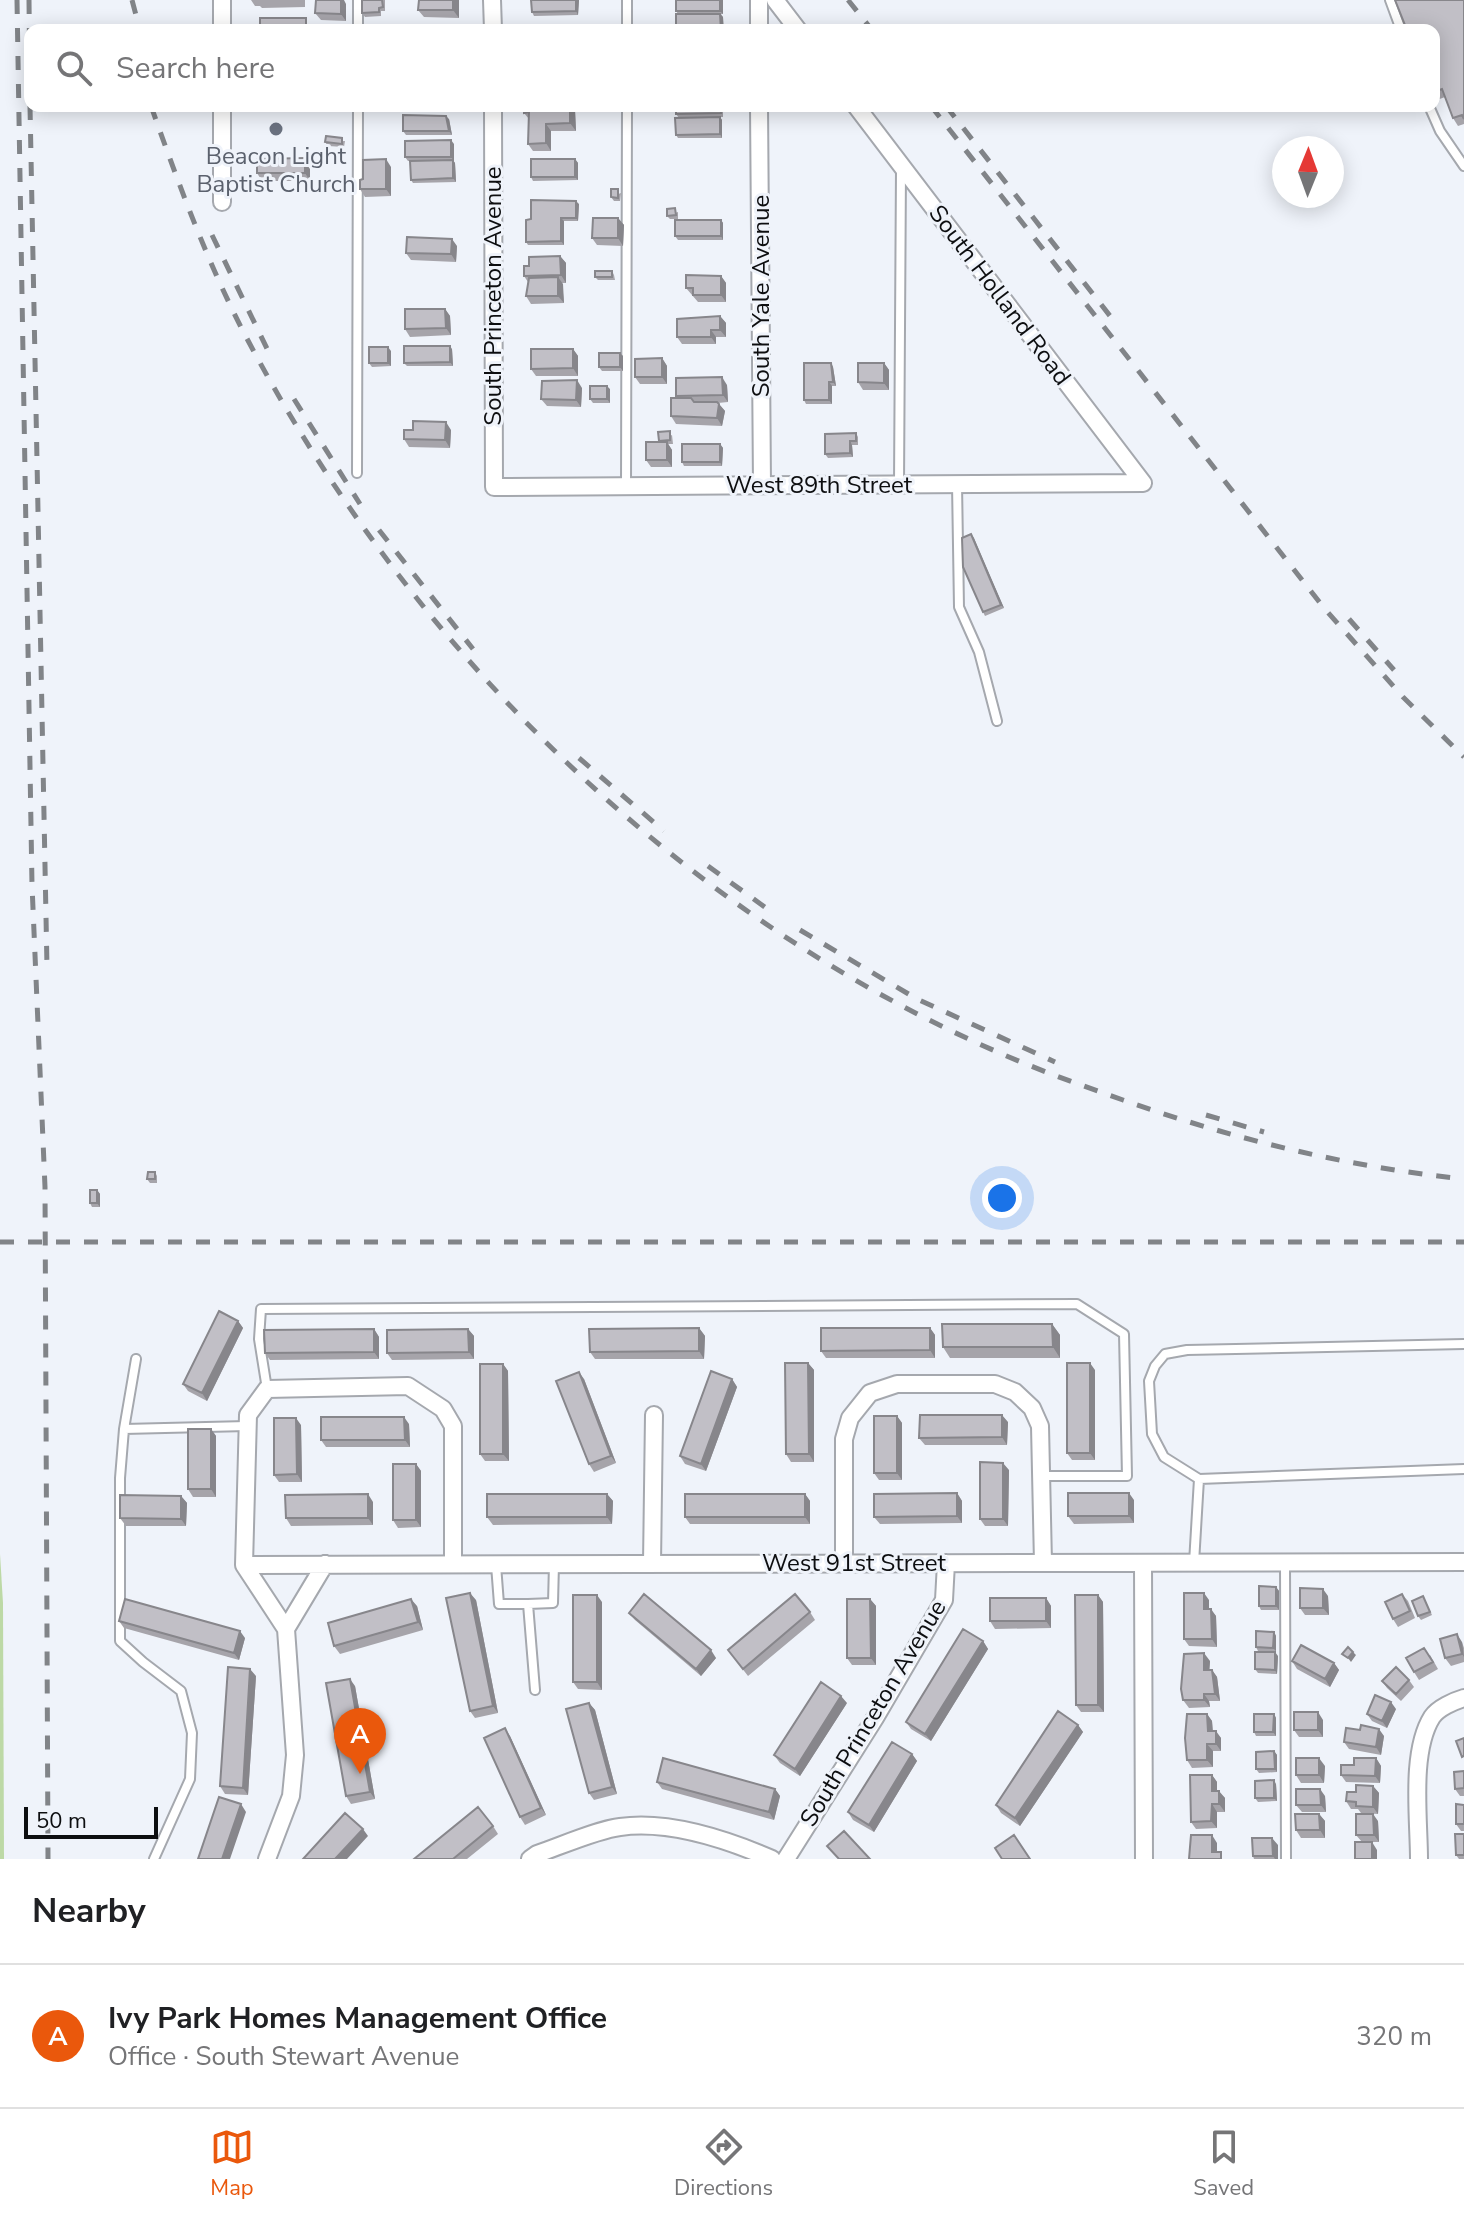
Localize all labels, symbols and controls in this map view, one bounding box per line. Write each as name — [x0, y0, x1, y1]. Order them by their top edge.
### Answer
search box — [24, 24, 1440, 112]
icon: search — [52, 46, 96, 90]
text: Search here — [116, 48, 275, 89]
marker: Beacon Light Baptist Church — [267, 120, 285, 138]
north arrow — [1272, 136, 1344, 208]
place label: Beacon Light Baptist Church — [196, 140, 356, 200]
street label: South Princeton Avenue — [477, 166, 509, 426]
street label: South Yale Avenue — [745, 195, 777, 397]
street label: South Holland Road — [922, 198, 1078, 392]
street label: West 89th Street — [726, 469, 913, 501]
your location — [982, 1178, 1022, 1218]
street label: West 91st Street — [762, 1547, 947, 1579]
street label: South Princeton Avenue — [793, 1594, 953, 1832]
pin: A — [334, 1708, 386, 1774]
scale bar — [24, 1803, 158, 1839]
text: 50 m — [36, 1806, 87, 1836]
text: Nearby — [32, 1888, 146, 1934]
text: Ivy Park Homes Management Office — [108, 1998, 607, 2039]
text: A — [48, 2019, 68, 2054]
text: 320 m — [1356, 2019, 1432, 2054]
text: Office · South Stewart Avenue — [108, 2039, 459, 2074]
tab: Map — [210, 2125, 254, 2203]
tab: Directions — [674, 2125, 773, 2203]
tab: Saved — [1193, 2125, 1254, 2203]

